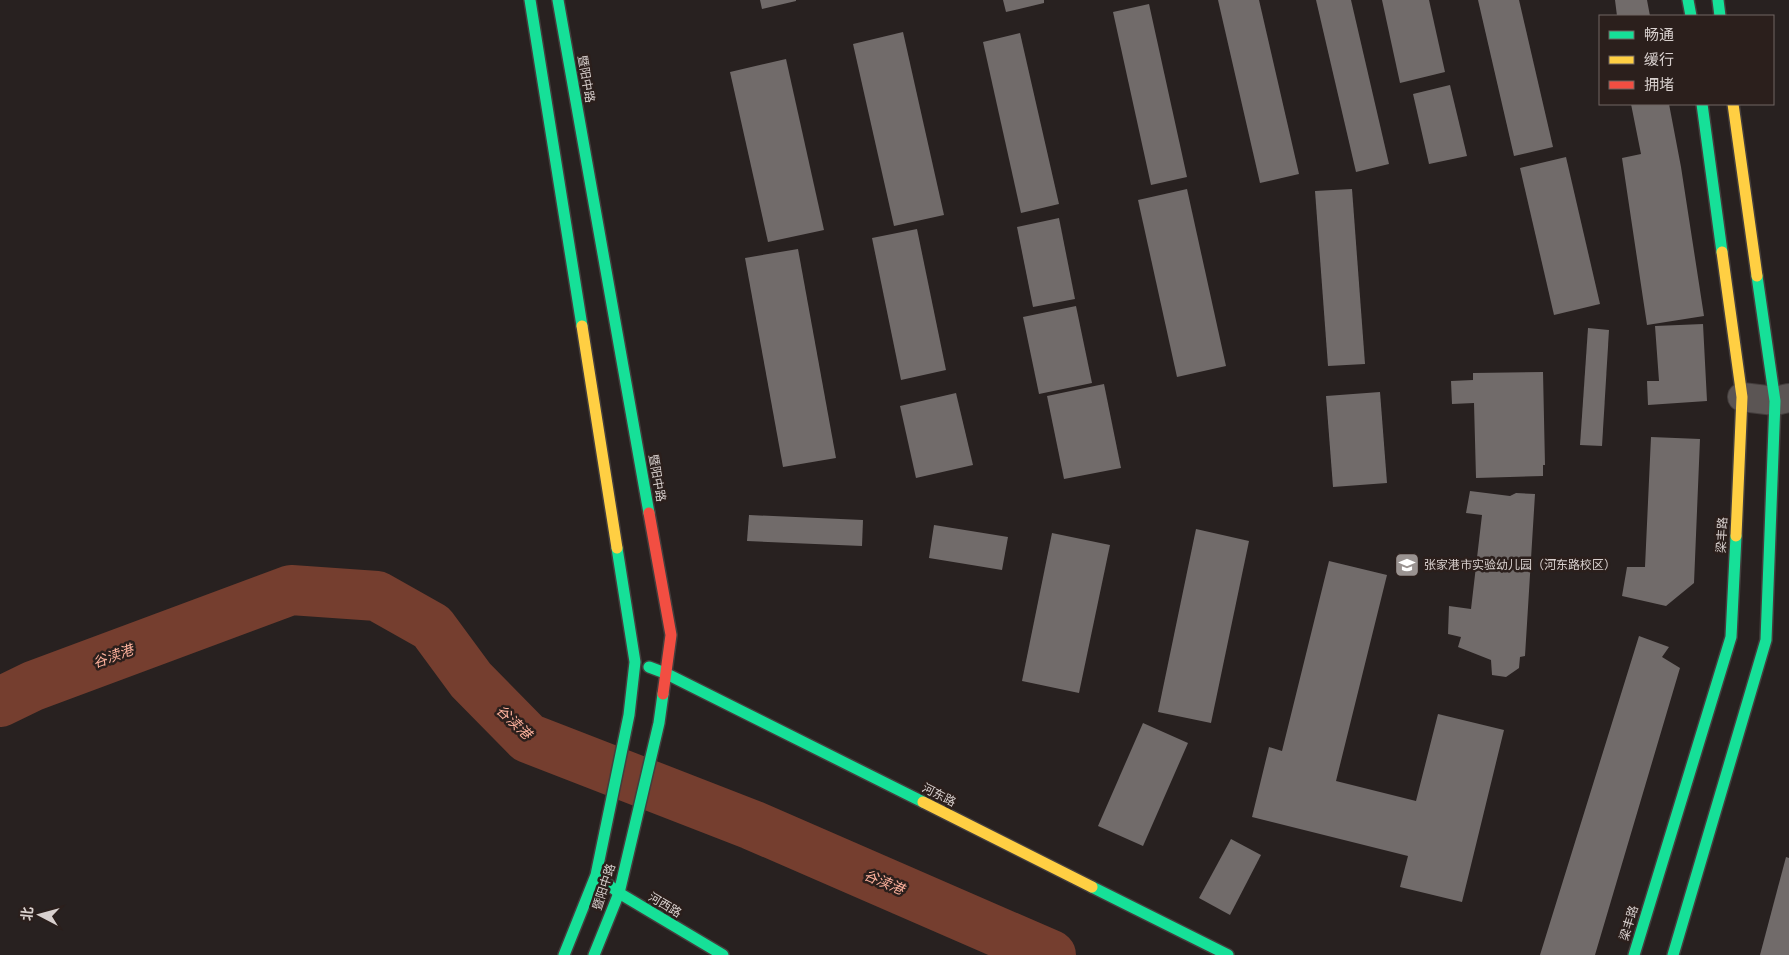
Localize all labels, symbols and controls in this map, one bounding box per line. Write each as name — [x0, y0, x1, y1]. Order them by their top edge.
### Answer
legend — [1599, 15, 1774, 105]
text: 畅通 — [1644, 24, 1674, 44]
text: 缓行 — [1644, 49, 1674, 69]
street label: 暨阳中路 — [574, 54, 599, 104]
text: 拥堵 — [1644, 74, 1674, 94]
street label: 暨阳中路 — [645, 453, 670, 503]
street label: 梁丰路 — [1712, 517, 1731, 553]
school or university icon: 张家港市实验幼儿园（河东路校区） — [1394, 552, 1420, 578]
place label: 张家港市实验幼儿园（河东路校区） — [1424, 556, 1616, 573]
water label: 谷渎港 — [90, 639, 138, 672]
water label: 谷渎港 — [493, 700, 538, 744]
street label: 河东路 — [919, 779, 959, 810]
street label: 暨阳中路 — [588, 861, 619, 912]
water label: 谷渎港 — [861, 865, 909, 899]
street label: 河西路 — [645, 888, 685, 921]
north arrow — [15, 890, 65, 940]
street label: 梁丰路 — [1615, 903, 1642, 943]
text: 北 — [16, 906, 37, 922]

